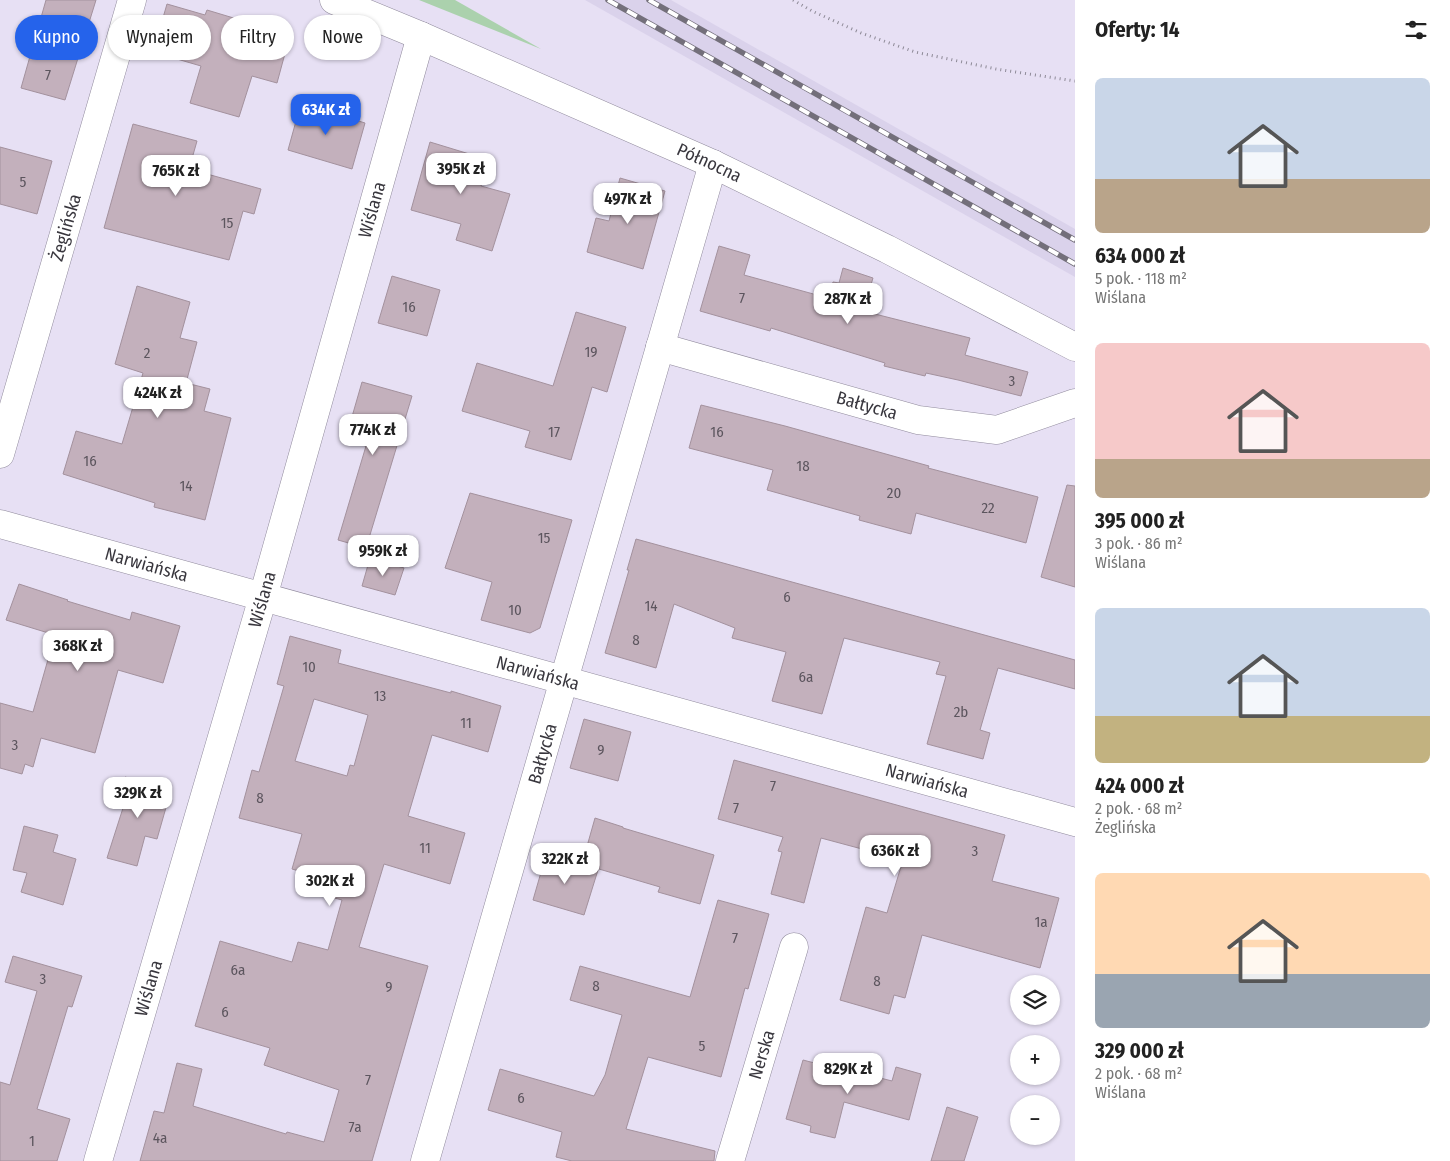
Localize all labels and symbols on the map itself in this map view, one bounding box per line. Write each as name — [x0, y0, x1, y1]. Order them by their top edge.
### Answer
house number: 7 — [45, 66, 51, 84]
pin: 634K zł — [280, 94, 372, 136]
street label: Północna — [674, 139, 745, 187]
pin: 395K zł — [415, 152, 507, 195]
pin: 765K zł — [130, 154, 222, 197]
house number: 5 — [20, 173, 27, 191]
street label: Wiślana — [354, 179, 391, 240]
pin: 497K zł — [582, 182, 674, 225]
street label: Żeglińska — [46, 191, 86, 264]
house number: 15 — [221, 214, 233, 232]
pin: 287K zł — [802, 282, 894, 325]
house number: 7 — [739, 289, 745, 307]
house number: 16 — [402, 298, 416, 316]
house number: 19 — [584, 343, 598, 361]
house number: 2 — [144, 344, 151, 362]
house number: 3 — [1009, 372, 1016, 390]
pin: 424K zł — [112, 376, 204, 419]
street label: Bałtycka — [834, 386, 900, 425]
pin: 774K zł — [327, 414, 419, 456]
house number: 17 — [548, 423, 560, 441]
house number: 16 — [710, 423, 724, 441]
house number: 16 — [83, 452, 97, 470]
house number: 18 — [796, 457, 810, 475]
house number: 14 — [179, 477, 193, 495]
house number: 20 — [887, 484, 901, 502]
house number: 22 — [981, 499, 995, 517]
house number: 15 — [538, 529, 550, 547]
pin: 959K zł — [337, 534, 429, 577]
street label: Narwiańska — [102, 543, 191, 587]
street label: Wiślana — [244, 569, 281, 630]
house number: 6 — [783, 588, 791, 606]
house number: 14 — [644, 597, 658, 615]
house number: 10 — [508, 601, 522, 619]
pin: 368K zł — [32, 630, 124, 672]
house number: 8 — [632, 631, 640, 649]
street label: Narwiańska — [494, 651, 582, 695]
house number: 10 — [302, 658, 316, 676]
house number: 6a — [799, 668, 813, 686]
house number: 13 — [374, 687, 387, 705]
house number: 2b — [954, 703, 968, 721]
house number: 11 — [460, 714, 472, 732]
street label: Bałtycka — [523, 721, 562, 787]
house number: 3 — [12, 736, 19, 754]
house number: 9 — [597, 741, 605, 759]
street label: Narwiańska — [883, 759, 971, 803]
pin: 329K zł — [92, 776, 184, 819]
house number: 7 — [770, 777, 776, 795]
house number: 8 — [256, 789, 264, 807]
house number: 7 — [733, 799, 739, 817]
pin: 636K zł — [849, 834, 941, 877]
house number: 11 — [419, 839, 431, 857]
pin: 322K zł — [519, 842, 611, 885]
house number: 3 — [972, 842, 979, 860]
pin: 302K zł — [284, 864, 376, 907]
house number: 1a — [1034, 913, 1048, 931]
house number: 7 — [732, 929, 738, 947]
street label: Wiślana — [130, 957, 167, 1019]
house number: 6a — [231, 961, 245, 979]
house number: 3 — [40, 970, 47, 988]
house number: 8 — [873, 972, 881, 990]
house number: 8 — [592, 977, 600, 995]
house number: 9 — [385, 978, 393, 996]
house number: 6 — [221, 1003, 229, 1021]
street label: Nerska — [744, 1027, 780, 1082]
house number: 5 — [699, 1037, 706, 1055]
pin: 829K zł — [802, 1052, 894, 1095]
house number: 7 — [365, 1071, 371, 1089]
house number: 6 — [517, 1089, 525, 1107]
house number: 7a — [349, 1118, 361, 1136]
house number: 4a — [153, 1129, 167, 1147]
house number: 1 — [29, 1132, 35, 1150]

